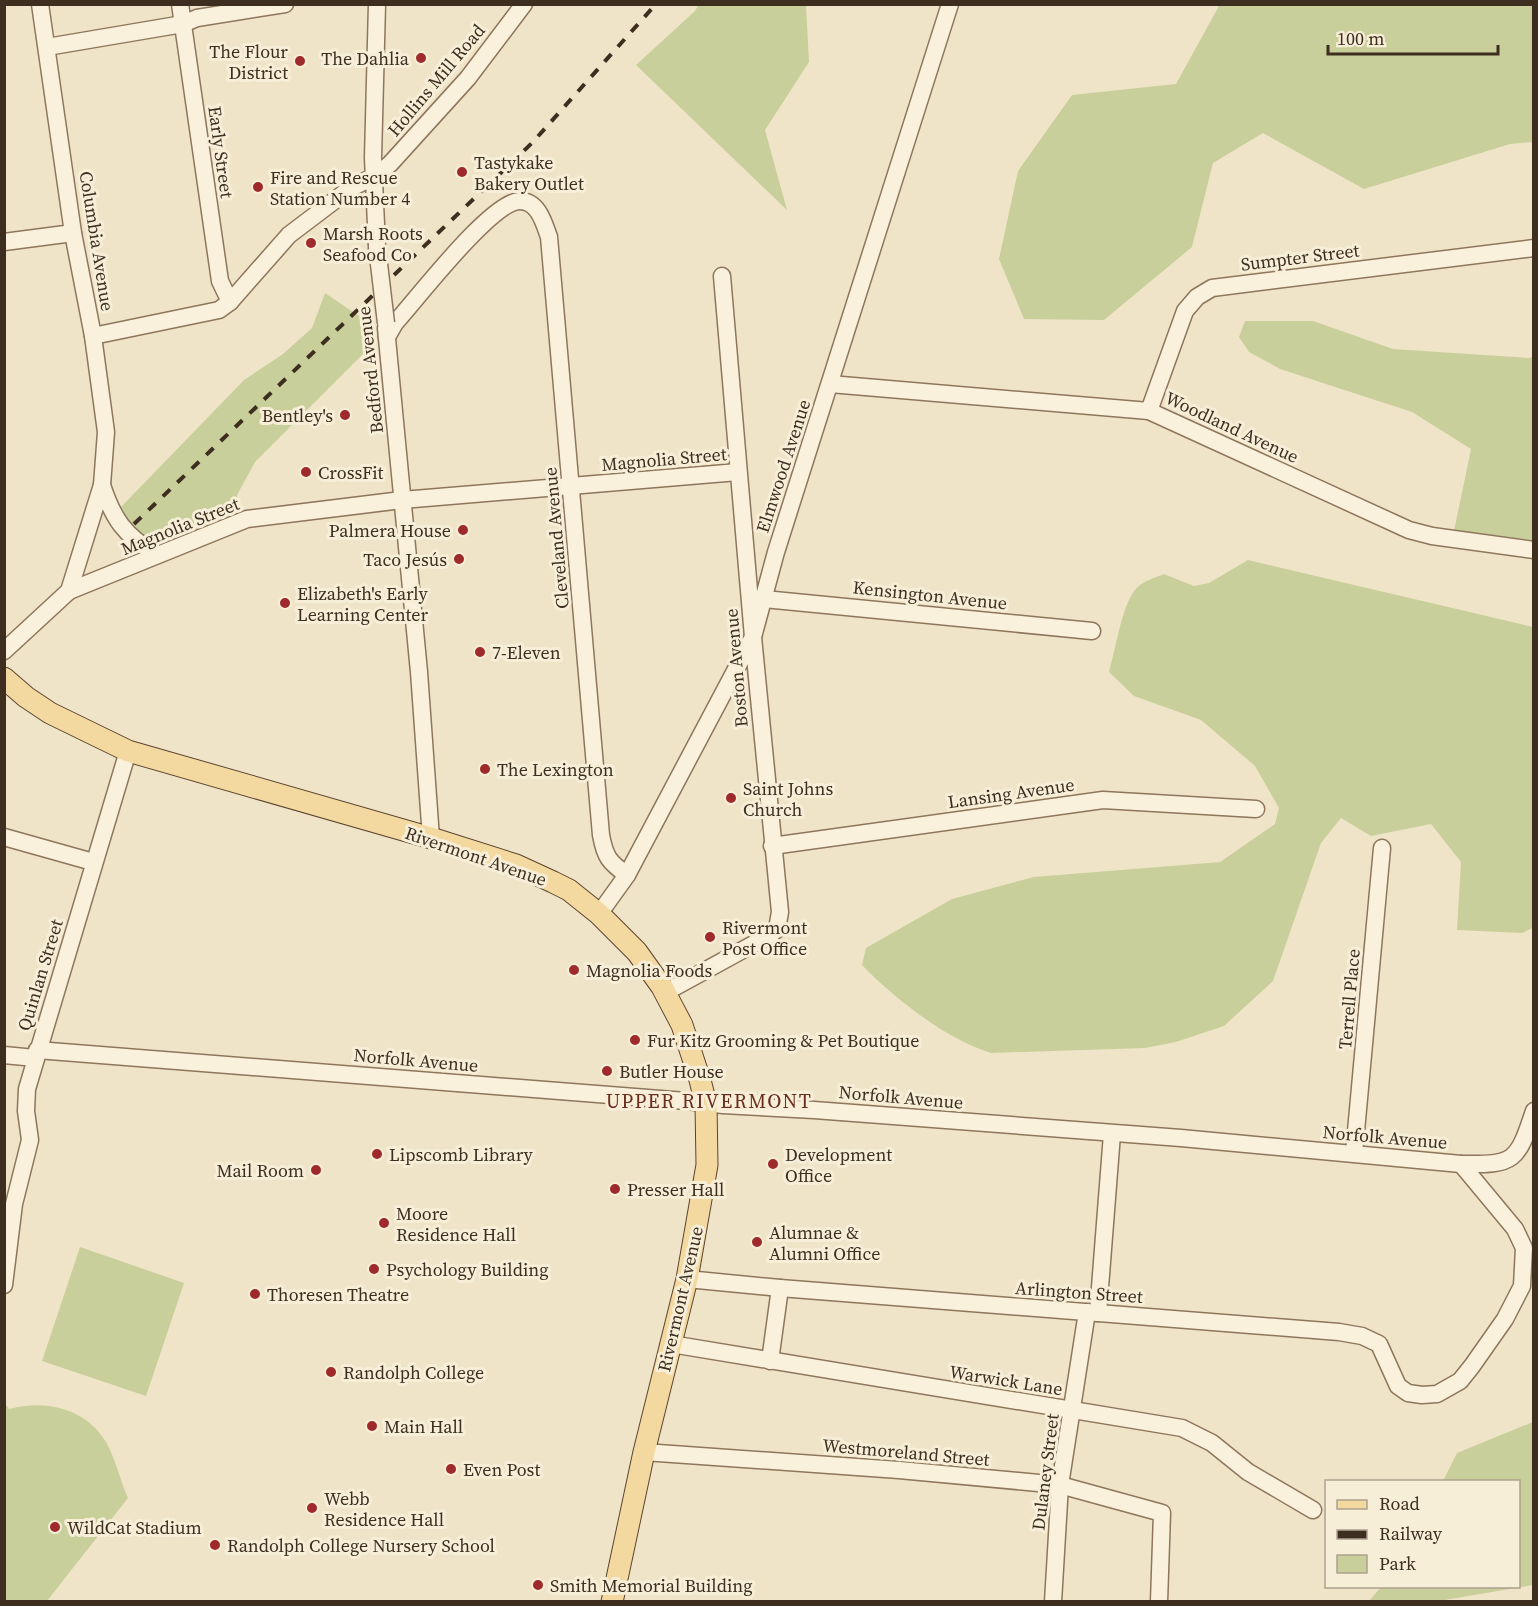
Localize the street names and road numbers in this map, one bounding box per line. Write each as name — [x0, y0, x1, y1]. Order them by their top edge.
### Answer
street label: Hollins Mill Road — [381, 18, 491, 142]
street label: Early Street — [202, 104, 240, 200]
street label: Columbia Avenue — [74, 169, 120, 313]
street label: Sumpter Street — [1239, 237, 1361, 277]
street label: Bedford Avenue — [351, 305, 389, 435]
street label: Woodland Avenue — [1161, 385, 1303, 469]
street label: Elmwood Avenue — [750, 396, 816, 536]
street label: Magnolia Street — [600, 441, 728, 477]
street label: Cleveland Avenue — [537, 466, 575, 610]
street label: Magnolia Street — [117, 491, 243, 561]
street label: Kensington Avenue — [852, 574, 1008, 616]
street label: Boston Avenue — [718, 608, 754, 728]
street label: Lansing Avenue — [946, 772, 1076, 814]
street label: Rivermont Avenue — [402, 820, 550, 892]
street label: Quinlan Street — [11, 916, 69, 1034]
street label: Terrell Place — [1332, 948, 1366, 1050]
street label: Norfolk Avenue — [353, 1042, 479, 1078]
street label: Norfolk Avenue — [838, 1079, 964, 1115]
street label: Norfolk Avenue — [1322, 1119, 1448, 1155]
street label: Rivermont Avenue — [651, 1224, 709, 1374]
street label: Arlington Street — [1014, 1275, 1144, 1309]
street label: Warwick Lane — [947, 1359, 1065, 1401]
street label: Dulaney Street — [1025, 1412, 1065, 1532]
street label: Westmoreland Street — [821, 1432, 991, 1472]

